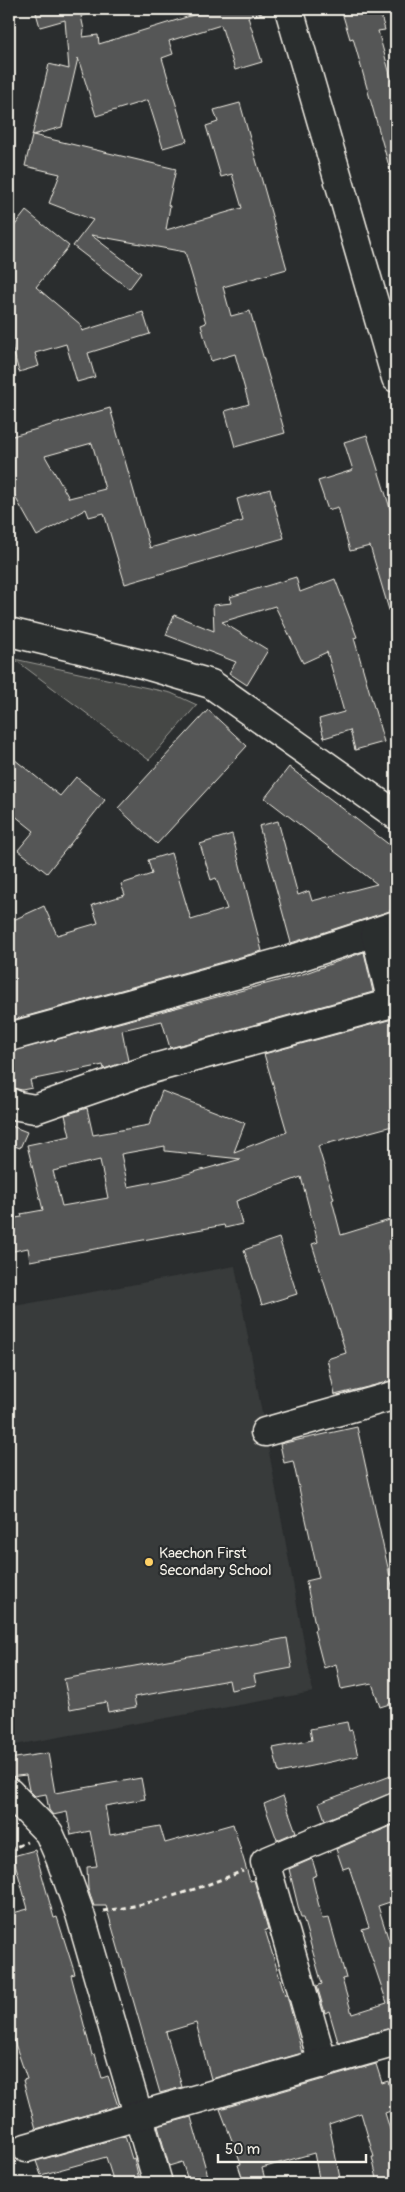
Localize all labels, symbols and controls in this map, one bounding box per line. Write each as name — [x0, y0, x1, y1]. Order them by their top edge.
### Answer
place label: Kaechon First Secondary School — [159, 1544, 272, 1580]
marker: Kaechon First Secondary School — [143, 1556, 155, 1568]
scale bar — [218, 2132, 365, 2164]
text: 50 m — [225, 2140, 260, 2159]

